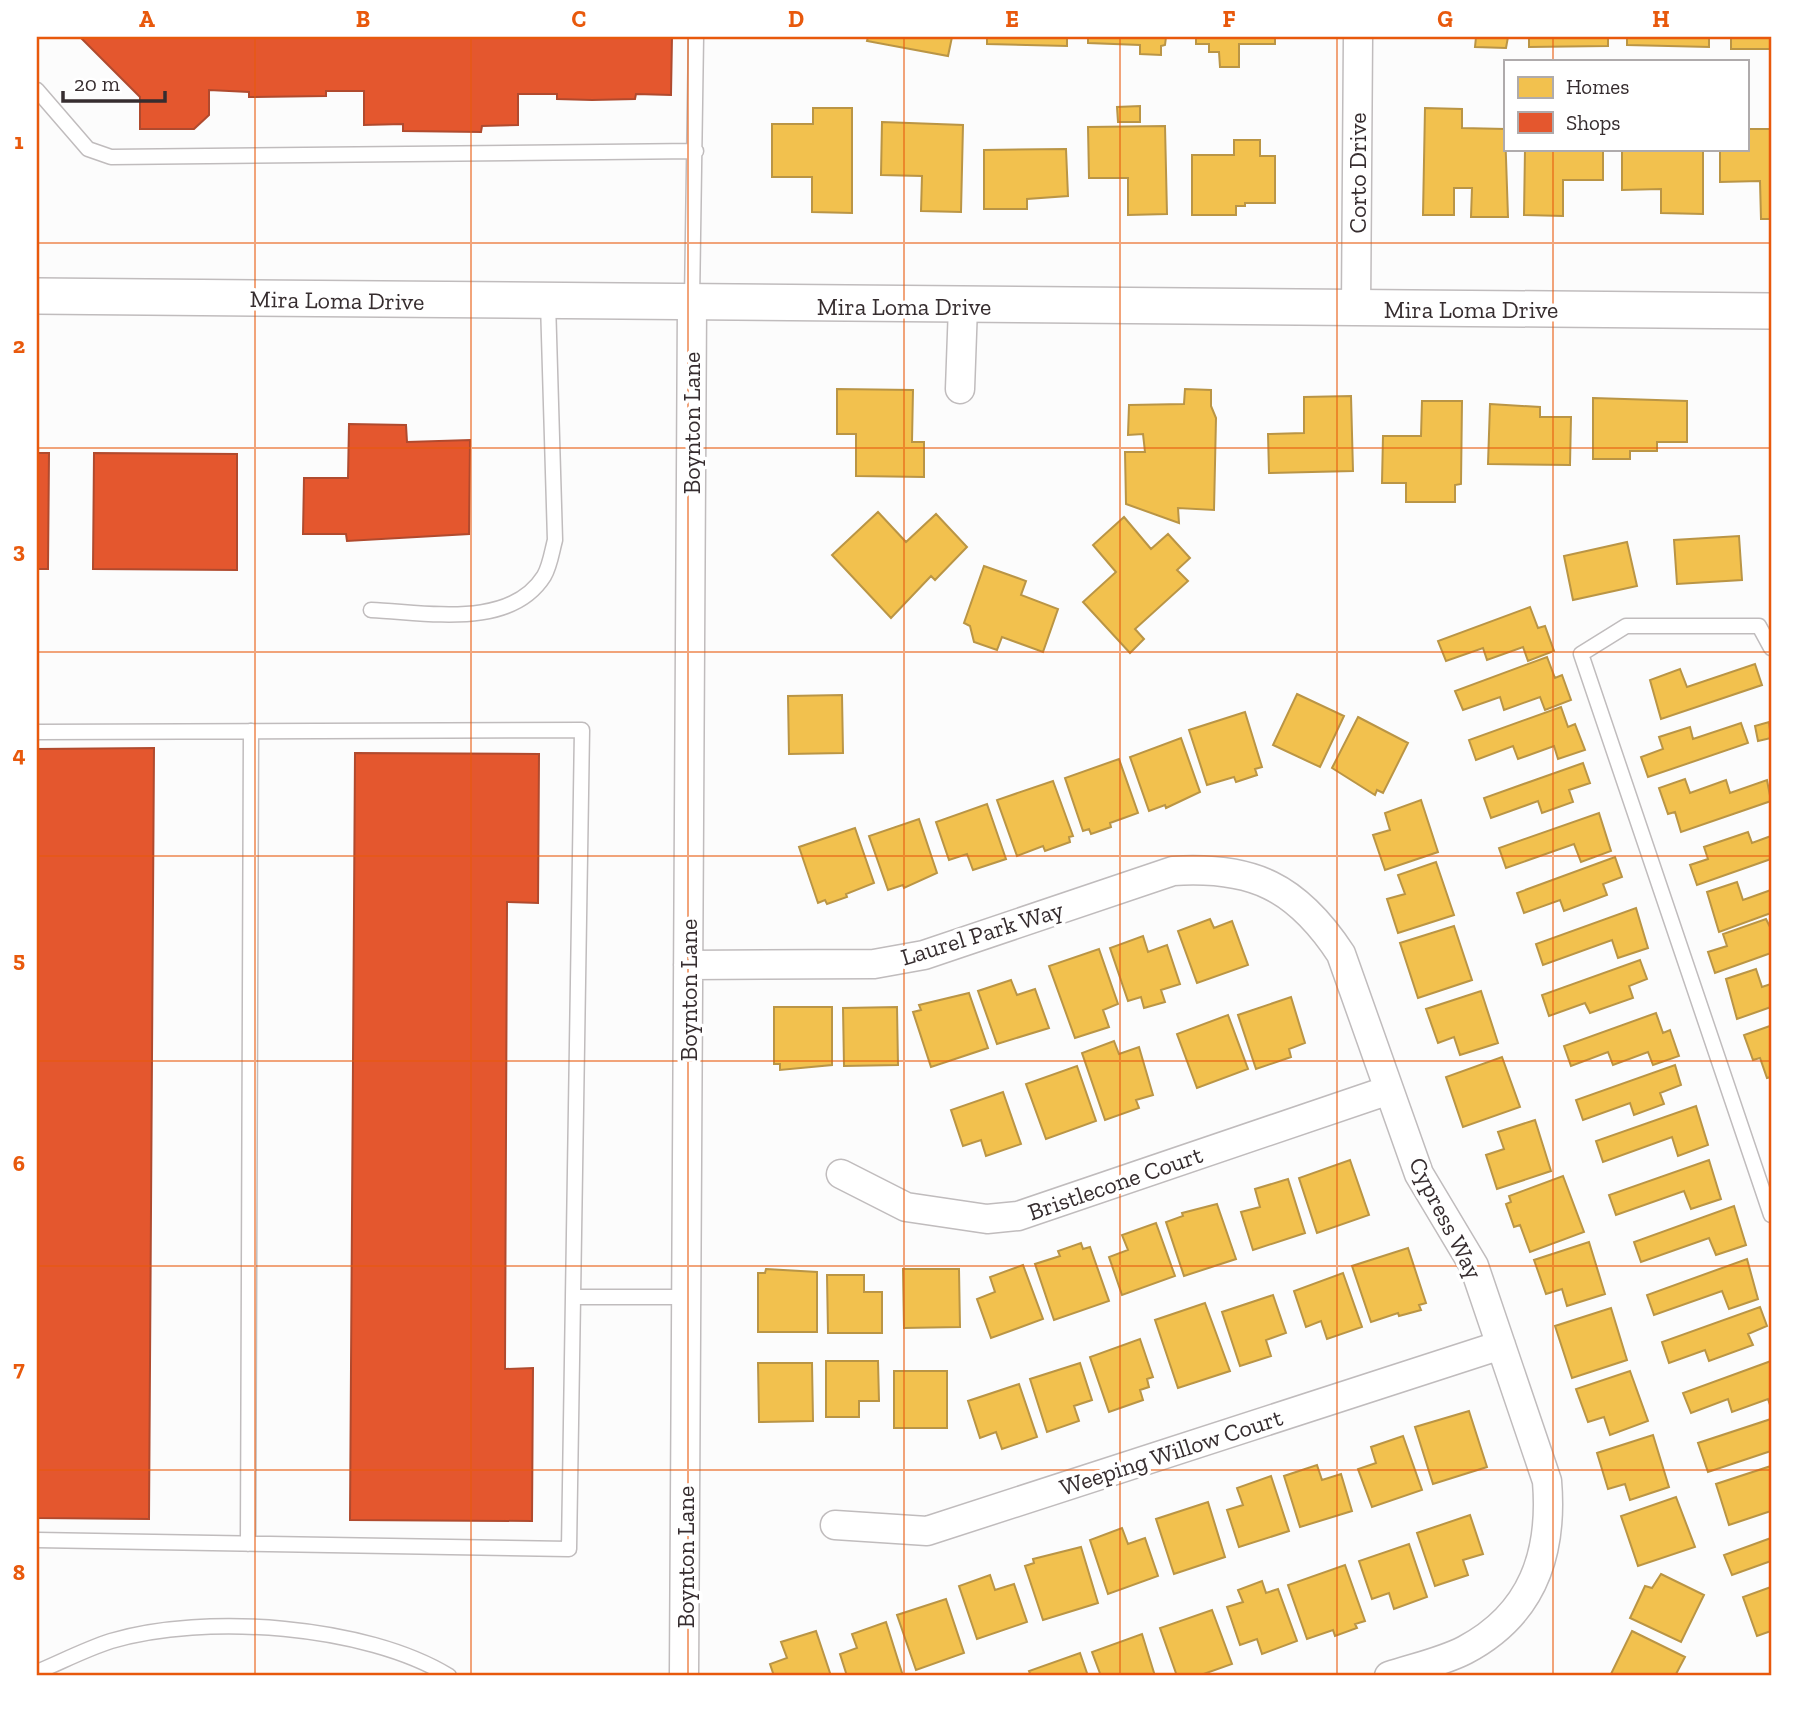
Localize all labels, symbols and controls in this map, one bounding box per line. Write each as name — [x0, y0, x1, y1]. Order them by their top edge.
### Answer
text: A — [139, 5, 155, 33]
text: B — [356, 5, 370, 33]
text: C — [572, 5, 586, 33]
text: D — [788, 5, 804, 33]
text: E — [1005, 5, 1019, 33]
text: F — [1222, 5, 1236, 33]
text: G — [1437, 5, 1453, 33]
text: H — [1652, 5, 1670, 33]
scale bar — [63, 60, 164, 104]
legend — [1504, 60, 1748, 150]
text: 20 m — [74, 71, 120, 96]
text: Homes — [1566, 74, 1629, 99]
text: Shops — [1566, 110, 1620, 135]
street label: Corto Drive — [1343, 112, 1372, 234]
text: 1 — [14, 127, 24, 155]
street label: Mira Loma Drive — [249, 284, 425, 316]
street label: Mira Loma Drive — [817, 292, 991, 321]
street label: Mira Loma Drive — [1384, 295, 1558, 324]
text: 2 — [13, 331, 25, 359]
street label: Boynton Lane — [677, 352, 706, 494]
text: 3 — [13, 536, 25, 564]
text: 4 — [12, 740, 26, 768]
street label: Laurel Park Way — [897, 894, 1067, 971]
street label: Boynton Lane — [674, 919, 703, 1061]
text: 5 — [13, 945, 25, 973]
street label: Bristlecone Court — [1024, 1140, 1206, 1226]
text: 6 — [13, 1149, 25, 1177]
street label: Cypress Way — [1403, 1152, 1489, 1284]
text: 7 — [13, 1354, 25, 1382]
street label: Weeping Willow Court — [1056, 1402, 1286, 1502]
street label: Boynton Lane — [671, 1486, 700, 1628]
text: 8 — [13, 1558, 25, 1586]

